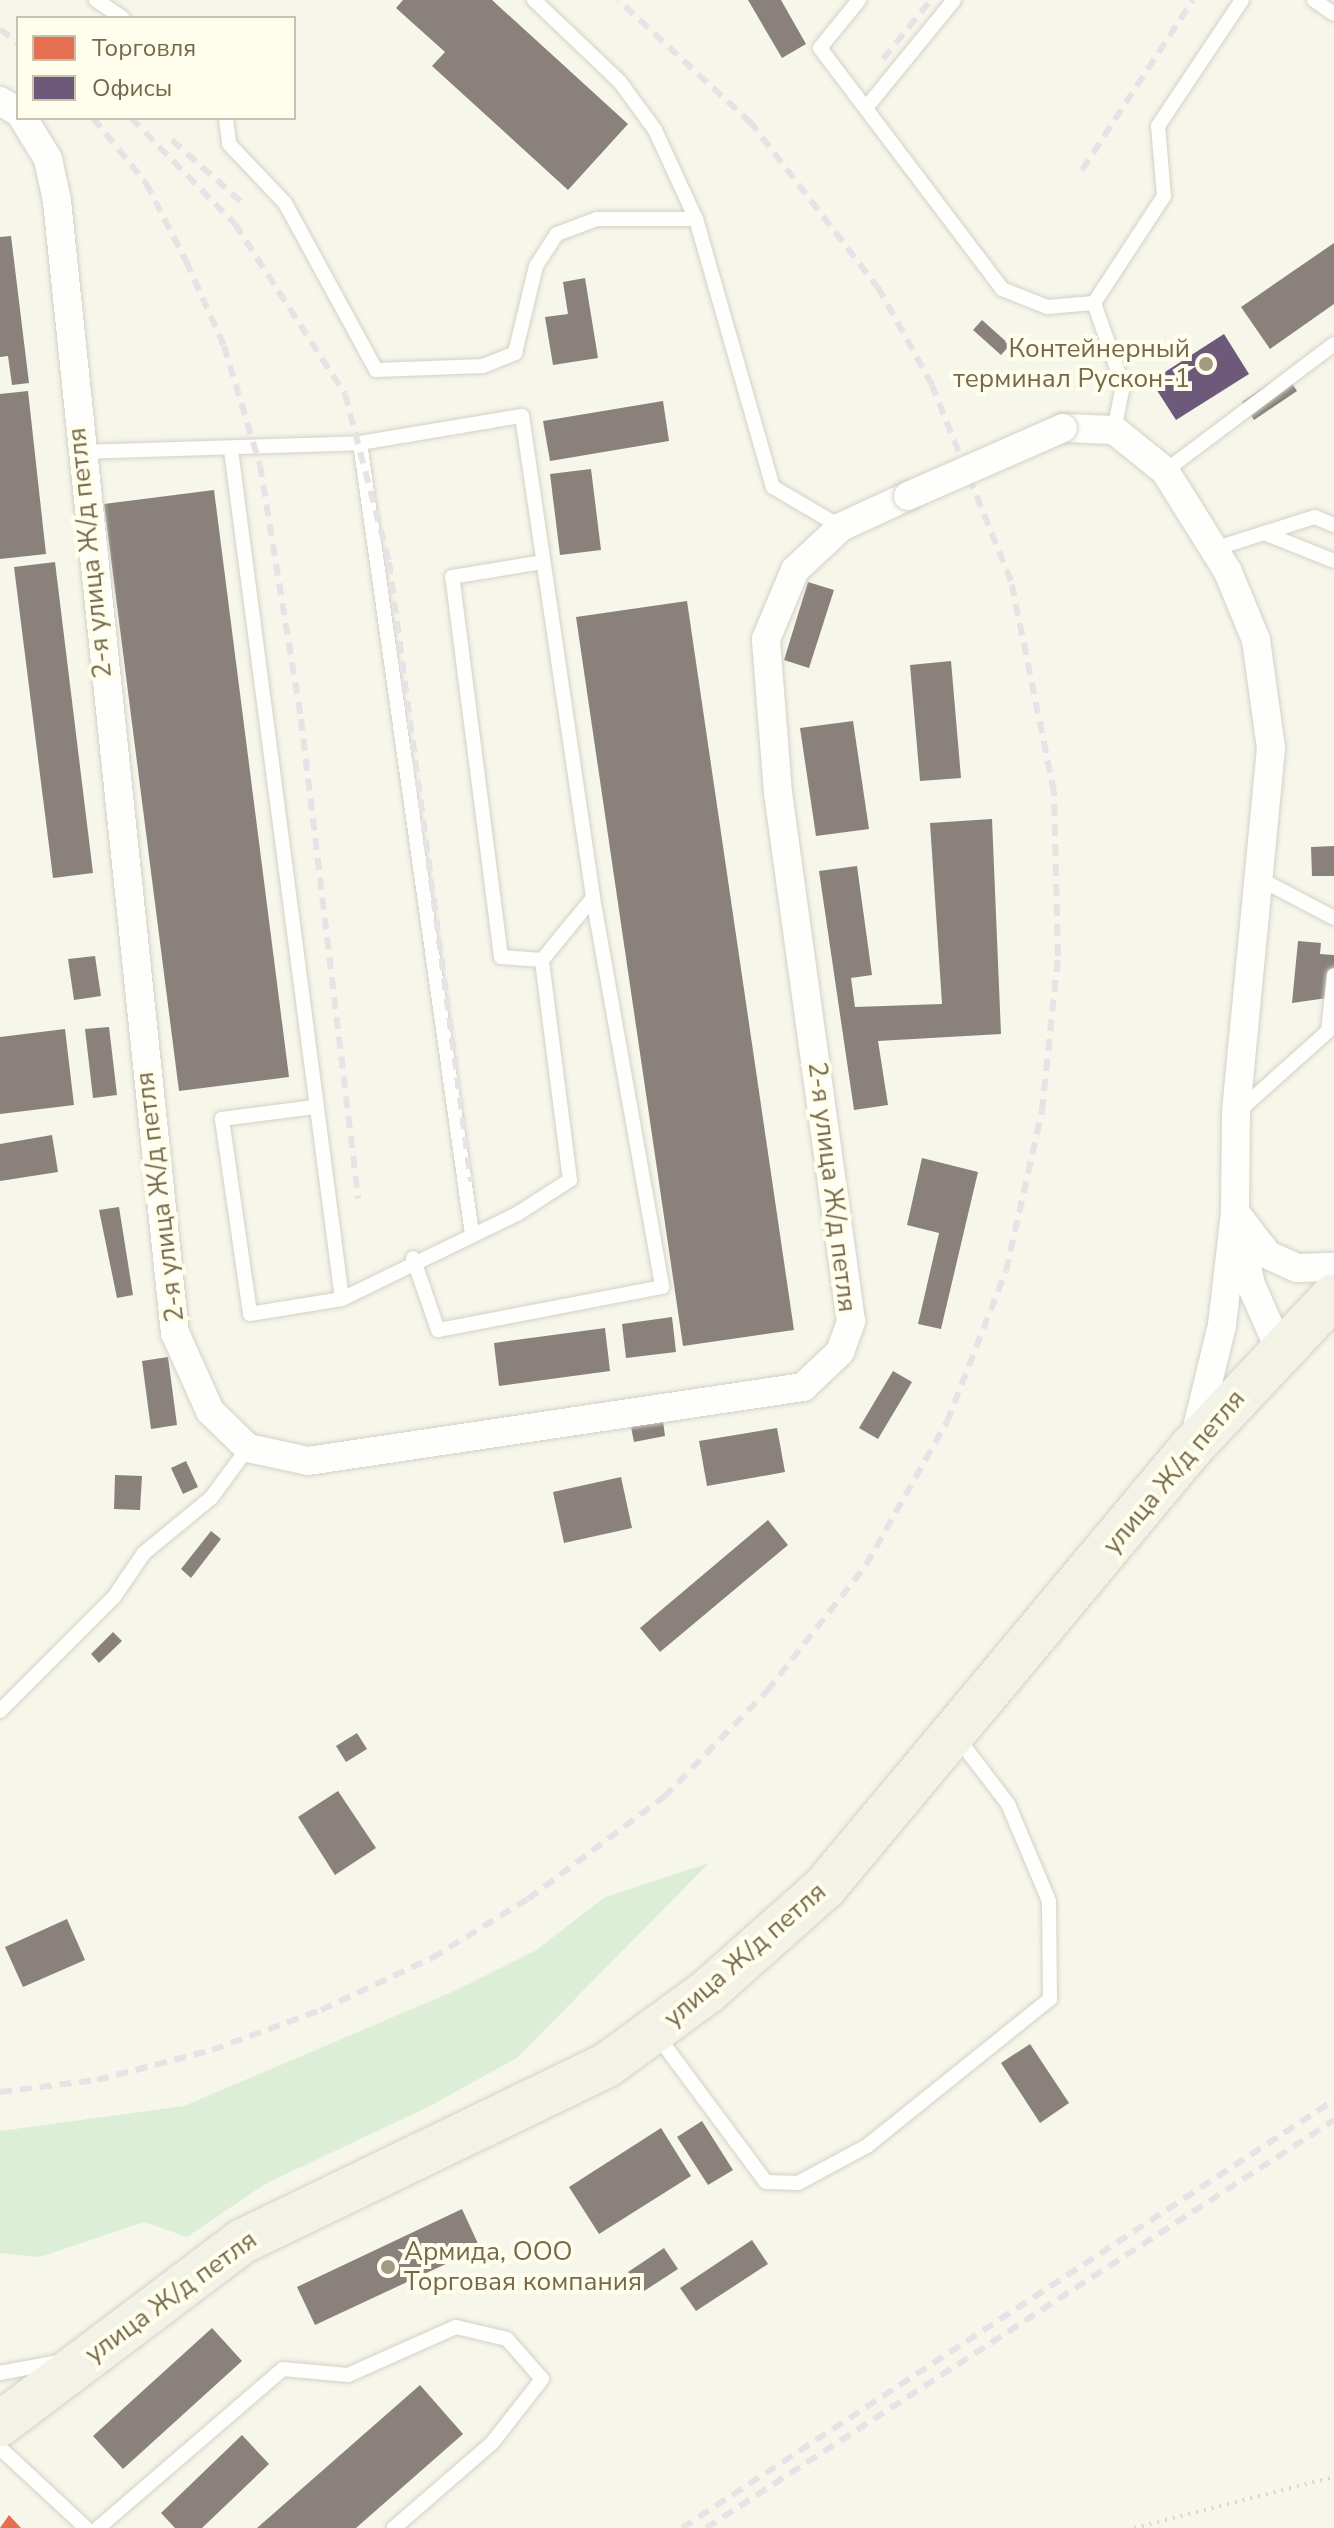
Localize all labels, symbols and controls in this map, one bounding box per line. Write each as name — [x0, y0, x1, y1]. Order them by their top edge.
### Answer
legend — [16, 16, 296, 120]
text: Торговля — [92, 32, 196, 64]
text: Офисы — [92, 72, 172, 104]
place label: Контейнерный терминал Рускон-1 — [953, 333, 1190, 394]
marker: Контейнерный терминал Рускон-1 — [1197, 355, 1215, 373]
street label: 2-я улица Ж/д петля — [61, 426, 119, 680]
street label: 2-я улица Ж/д петля — [801, 1060, 863, 1314]
street label: 2-я улица Ж/д петля — [129, 1070, 191, 1324]
street label: улица Ж/д петля — [1096, 1384, 1252, 1560]
street label: улица Ж/д петля — [658, 1876, 832, 2034]
street label: улица Ж/д петля — [79, 2224, 263, 2370]
place label: Армида, ООО Торговая компания — [404, 2236, 642, 2298]
marker: Армида, ООО Торговая компания — [379, 2258, 397, 2276]

